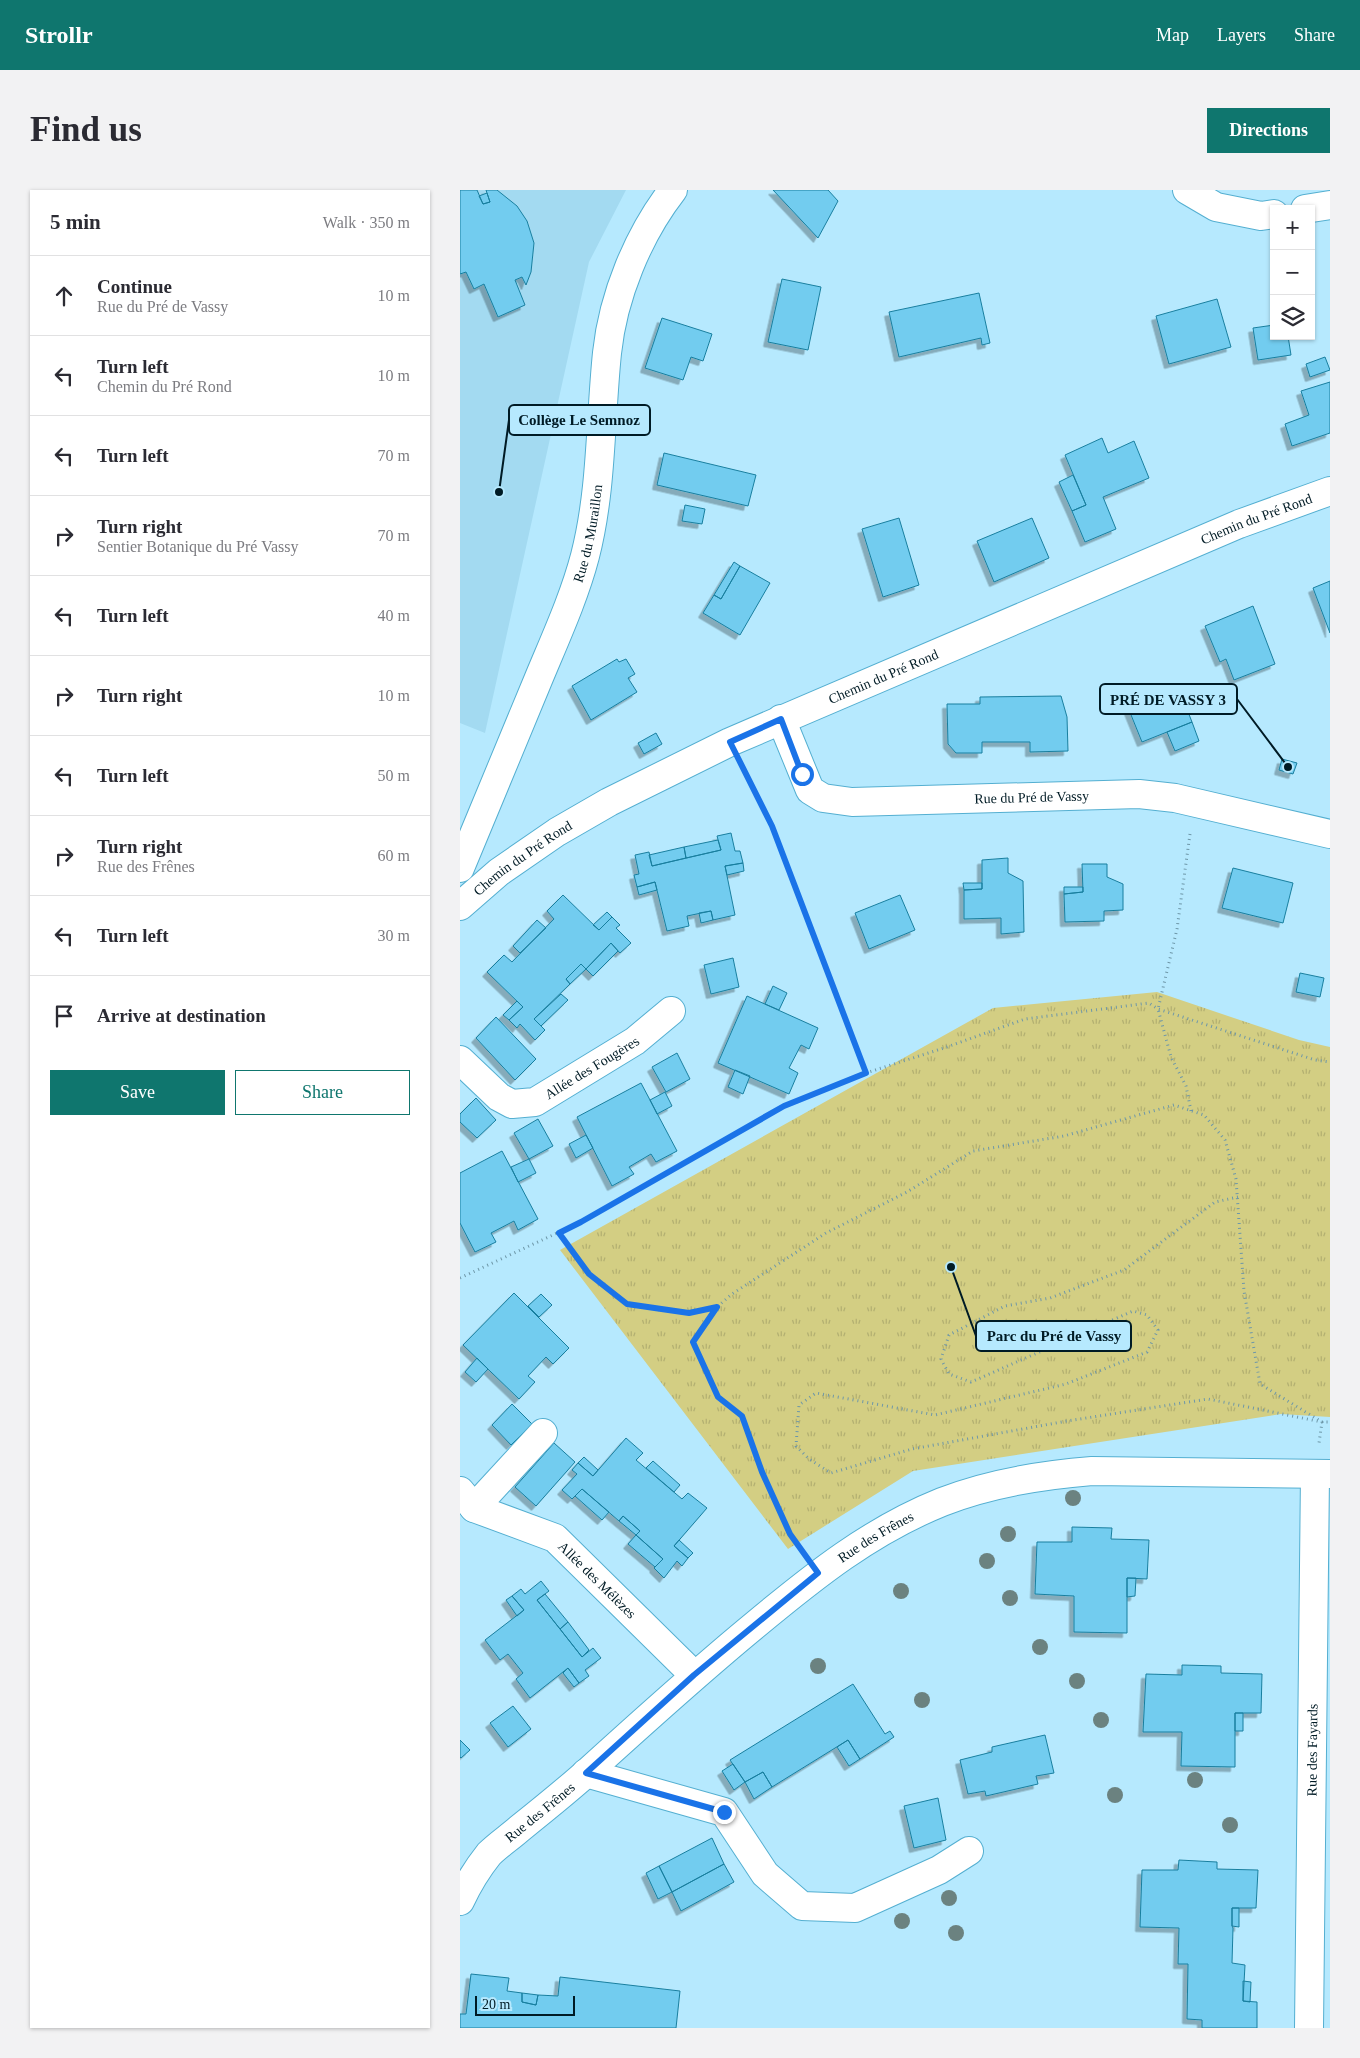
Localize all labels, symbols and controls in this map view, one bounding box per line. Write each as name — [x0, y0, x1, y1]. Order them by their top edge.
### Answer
text: Strollr — [25, 22, 93, 48]
text: Map — [1156, 25, 1189, 45]
text: Layers — [1217, 25, 1266, 45]
text: Share — [1294, 25, 1335, 45]
button: Directions — [1207, 108, 1330, 153]
text: Find us — [30, 110, 142, 149]
map controls — [1270, 205, 1315, 340]
button: + — [1270, 205, 1315, 250]
text: 5 min — [50, 210, 101, 234]
text: Walk · 350 m — [323, 214, 410, 231]
button: − — [1270, 250, 1315, 295]
text: Continue — [97, 276, 172, 297]
icon: ahead — [50, 282, 78, 310]
text: 10 m — [378, 287, 410, 304]
button: layers — [1270, 295, 1315, 340]
text: Rue du Pré de Vassy — [97, 298, 228, 315]
text: Turn left — [97, 356, 169, 377]
icon: left — [50, 362, 78, 390]
text: 10 m — [378, 367, 410, 384]
text: Chemin du Pré Rond — [97, 378, 232, 395]
callout: Collège Le Semnoz — [509, 405, 650, 435]
text: Collège Le Semnoz — [518, 412, 640, 428]
icon: left — [50, 442, 78, 470]
text: Turn left — [97, 445, 169, 466]
text: 70 m — [378, 447, 410, 464]
street label: Rue du Muraillon — [570, 484, 605, 584]
street label: Chemin du Pré Rond — [1198, 491, 1314, 547]
text: Turn right — [97, 516, 182, 537]
icon: right — [50, 522, 78, 550]
text: 70 m — [378, 527, 410, 544]
text: Sentier Botanique du Pré Vassy — [97, 538, 298, 555]
icon: left — [50, 602, 78, 630]
text: Turn left — [97, 605, 169, 626]
text: 40 m — [378, 607, 410, 624]
street label: Chemin du Pré Rond — [826, 646, 940, 706]
icon: right — [50, 682, 78, 710]
callout: PRÉ DE VASSY 3 — [1100, 684, 1237, 714]
text: Turn right — [97, 685, 182, 706]
text: 10 m — [378, 687, 410, 704]
text: PRÉ DE VASSY 3 — [1110, 692, 1226, 708]
icon: left — [50, 762, 78, 790]
route start — [791, 763, 814, 786]
text: Turn left — [97, 765, 169, 786]
text: 50 m — [378, 767, 410, 784]
street label: Rue du Pré de Vassy — [974, 788, 1089, 806]
street label: Chemin du Pré Rond — [470, 818, 574, 898]
text: Turn right — [97, 836, 182, 857]
icon: right — [50, 842, 78, 870]
text: 60 m — [378, 847, 410, 864]
text: Rue des Frênes — [97, 858, 195, 875]
icon: left — [50, 922, 78, 950]
text: Turn left — [97, 925, 169, 946]
text: 30 m — [378, 927, 410, 944]
icon: arrive — [50, 1002, 78, 1030]
text: Arrive at destination — [97, 1005, 266, 1026]
street label: Allée des Fougères — [542, 1033, 642, 1102]
button: Save — [50, 1070, 225, 1115]
button: Share — [235, 1070, 410, 1115]
callout: Parc du Pré de Vassy — [976, 1321, 1131, 1351]
text: Parc du Pré de Vassy — [987, 1328, 1122, 1344]
street label: Rue des Frênes — [835, 1508, 916, 1565]
street label: Allée des Mélèzes — [556, 1538, 639, 1621]
street label: Rue des Fayards — [1304, 1704, 1320, 1796]
street label: Rue des Frênes — [502, 1779, 578, 1845]
route end — [713, 1801, 736, 1824]
scale bar — [475, 1993, 575, 2016]
text: 20 m — [482, 1997, 510, 2012]

